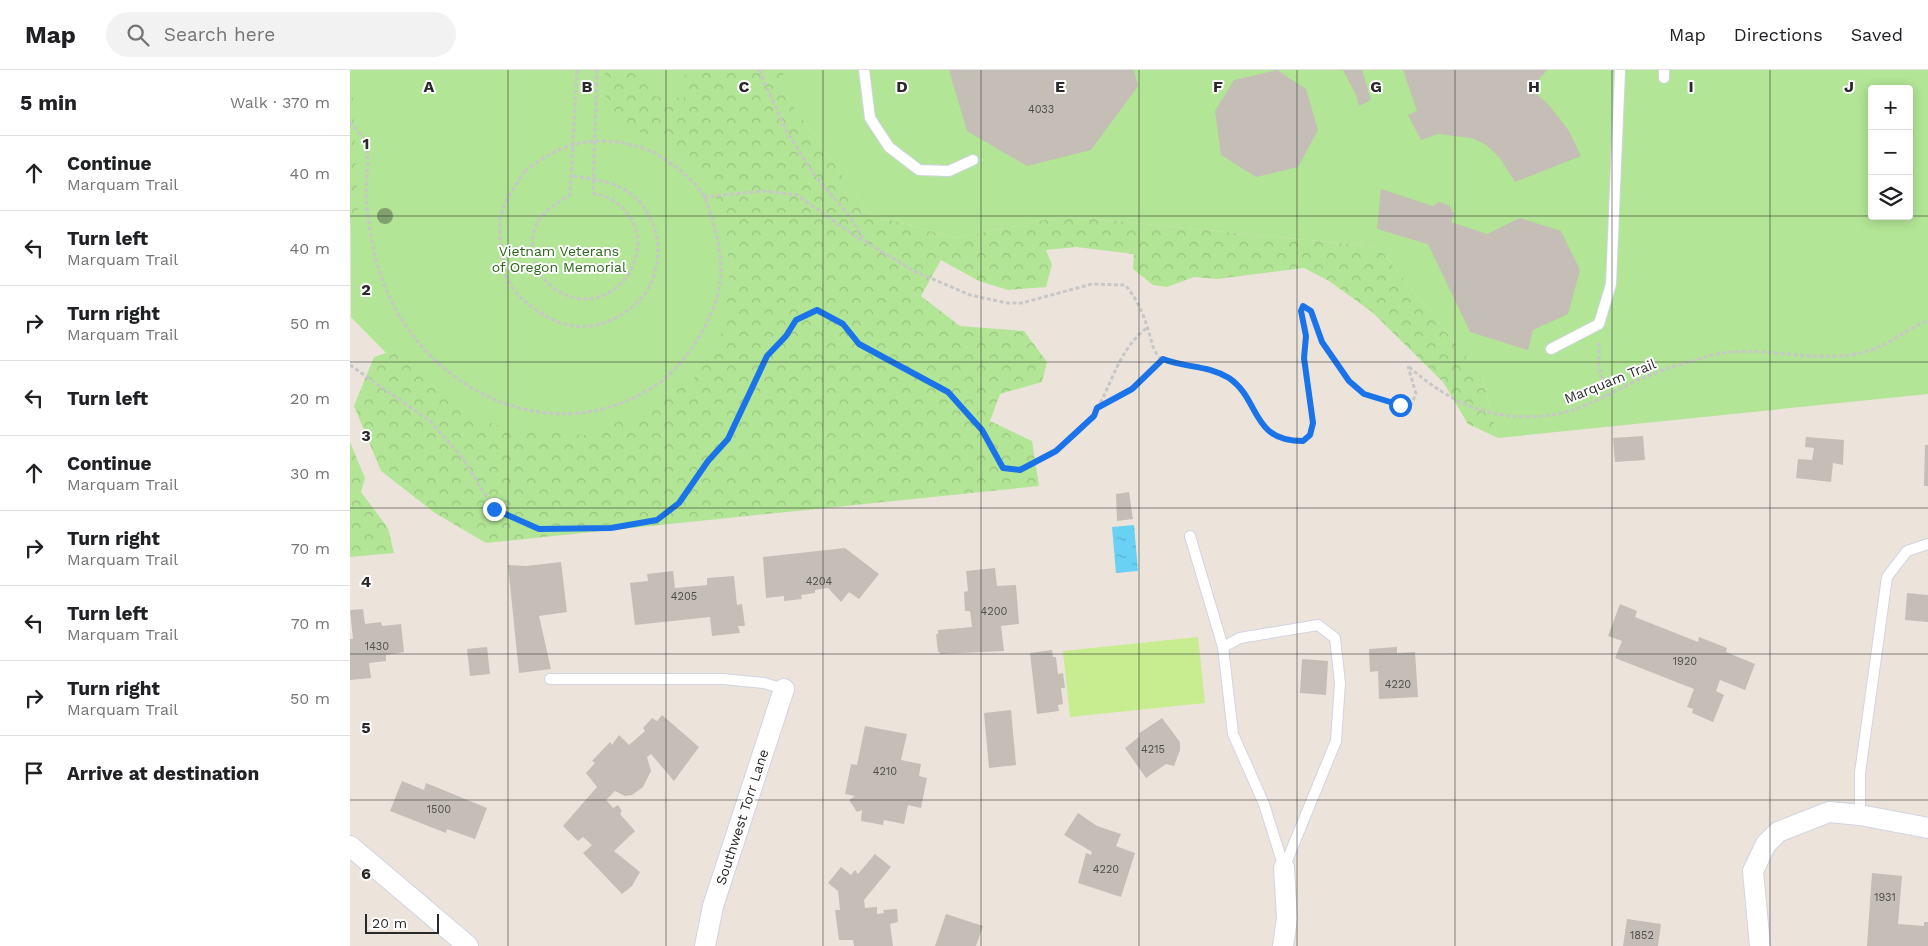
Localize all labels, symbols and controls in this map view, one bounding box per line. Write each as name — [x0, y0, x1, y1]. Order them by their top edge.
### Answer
search box — [106, 12, 456, 57]
text: Map — [25, 21, 76, 49]
icon: search — [124, 21, 152, 49]
text: Search here — [164, 23, 275, 46]
text: Map — [1669, 24, 1706, 45]
text: Directions — [1734, 24, 1823, 45]
text: Saved — [1851, 24, 1903, 45]
text: A — [424, 77, 435, 96]
text: B — [582, 77, 593, 96]
text: C — [739, 77, 750, 96]
text: D — [896, 77, 908, 96]
text: E — [1055, 77, 1065, 96]
text: F — [1213, 77, 1223, 96]
text: G — [1370, 77, 1382, 96]
text: H — [1528, 77, 1540, 96]
text: I — [1688, 77, 1694, 96]
text: J — [1844, 77, 1854, 96]
map controls — [1868, 85, 1913, 220]
button: + — [1868, 85, 1913, 130]
text: 5 min — [20, 90, 77, 115]
text: Walk · 370 m — [230, 93, 330, 112]
house number: 4033 — [1028, 103, 1054, 116]
button: − — [1868, 130, 1913, 175]
text: 1 — [363, 134, 369, 153]
text: Continue — [67, 152, 151, 175]
icon: ahead — [20, 159, 48, 187]
text: 40 m — [290, 164, 330, 183]
text: Marquam Trail — [67, 175, 178, 194]
button: layers — [1868, 175, 1913, 220]
text: Turn left — [67, 227, 148, 250]
icon: left — [20, 234, 48, 262]
text: 40 m — [290, 239, 330, 258]
park label: Vietnam Veterans of Oregon Memorial — [492, 243, 627, 275]
text: Marquam Trail — [67, 250, 178, 269]
text: 2 — [361, 280, 371, 299]
text: Turn right — [67, 302, 160, 325]
icon: right — [20, 309, 48, 337]
text: 50 m — [290, 314, 330, 333]
text: Marquam Trail — [67, 325, 178, 344]
street label: Marquam Trail — [1562, 355, 1659, 407]
icon: left — [20, 384, 48, 412]
text: Turn left — [67, 387, 148, 410]
text: 20 m — [290, 389, 330, 408]
route start — [1389, 394, 1412, 417]
text: 3 — [361, 426, 371, 445]
text: Continue — [67, 452, 151, 475]
icon: ahead — [20, 459, 48, 487]
text: 30 m — [290, 464, 330, 483]
text: Marquam Trail — [67, 475, 178, 494]
route end — [483, 498, 506, 521]
text: Turn right — [67, 527, 160, 550]
icon: right — [20, 534, 48, 562]
text: 70 m — [291, 539, 330, 558]
text: Marquam Trail — [67, 550, 178, 569]
text: 4 — [361, 572, 371, 591]
house number: 4204 — [806, 575, 833, 588]
house number: 4205 — [671, 590, 697, 603]
text: Turn left — [67, 602, 148, 625]
house number: 4200 — [981, 605, 1008, 618]
icon: left — [20, 609, 48, 637]
text: 70 m — [291, 614, 330, 633]
text: Marquam Trail — [67, 625, 178, 644]
house number: 1430 — [365, 640, 389, 653]
house number: 1920 — [1673, 655, 1697, 668]
text: Turn right — [67, 677, 160, 700]
house number: 4220 — [1385, 678, 1411, 691]
icon: right — [20, 684, 48, 712]
text: 50 m — [290, 689, 330, 708]
text: Marquam Trail — [67, 700, 178, 719]
text: 5 — [361, 718, 371, 737]
house number: 4215 — [1141, 743, 1165, 756]
street label: Southwest Torr Lane — [712, 747, 772, 887]
icon: arrive — [20, 759, 48, 787]
text: Arrive at destination — [67, 762, 259, 785]
house number: 4210 — [873, 765, 897, 778]
house number: 1500 — [427, 803, 451, 816]
house number: 4220 — [1093, 863, 1119, 876]
text: 6 — [361, 864, 371, 883]
house number: 1931 — [1874, 891, 1896, 904]
scale bar — [365, 911, 439, 934]
text: 20 m — [372, 915, 407, 931]
house number: 1852 — [1630, 929, 1654, 942]

